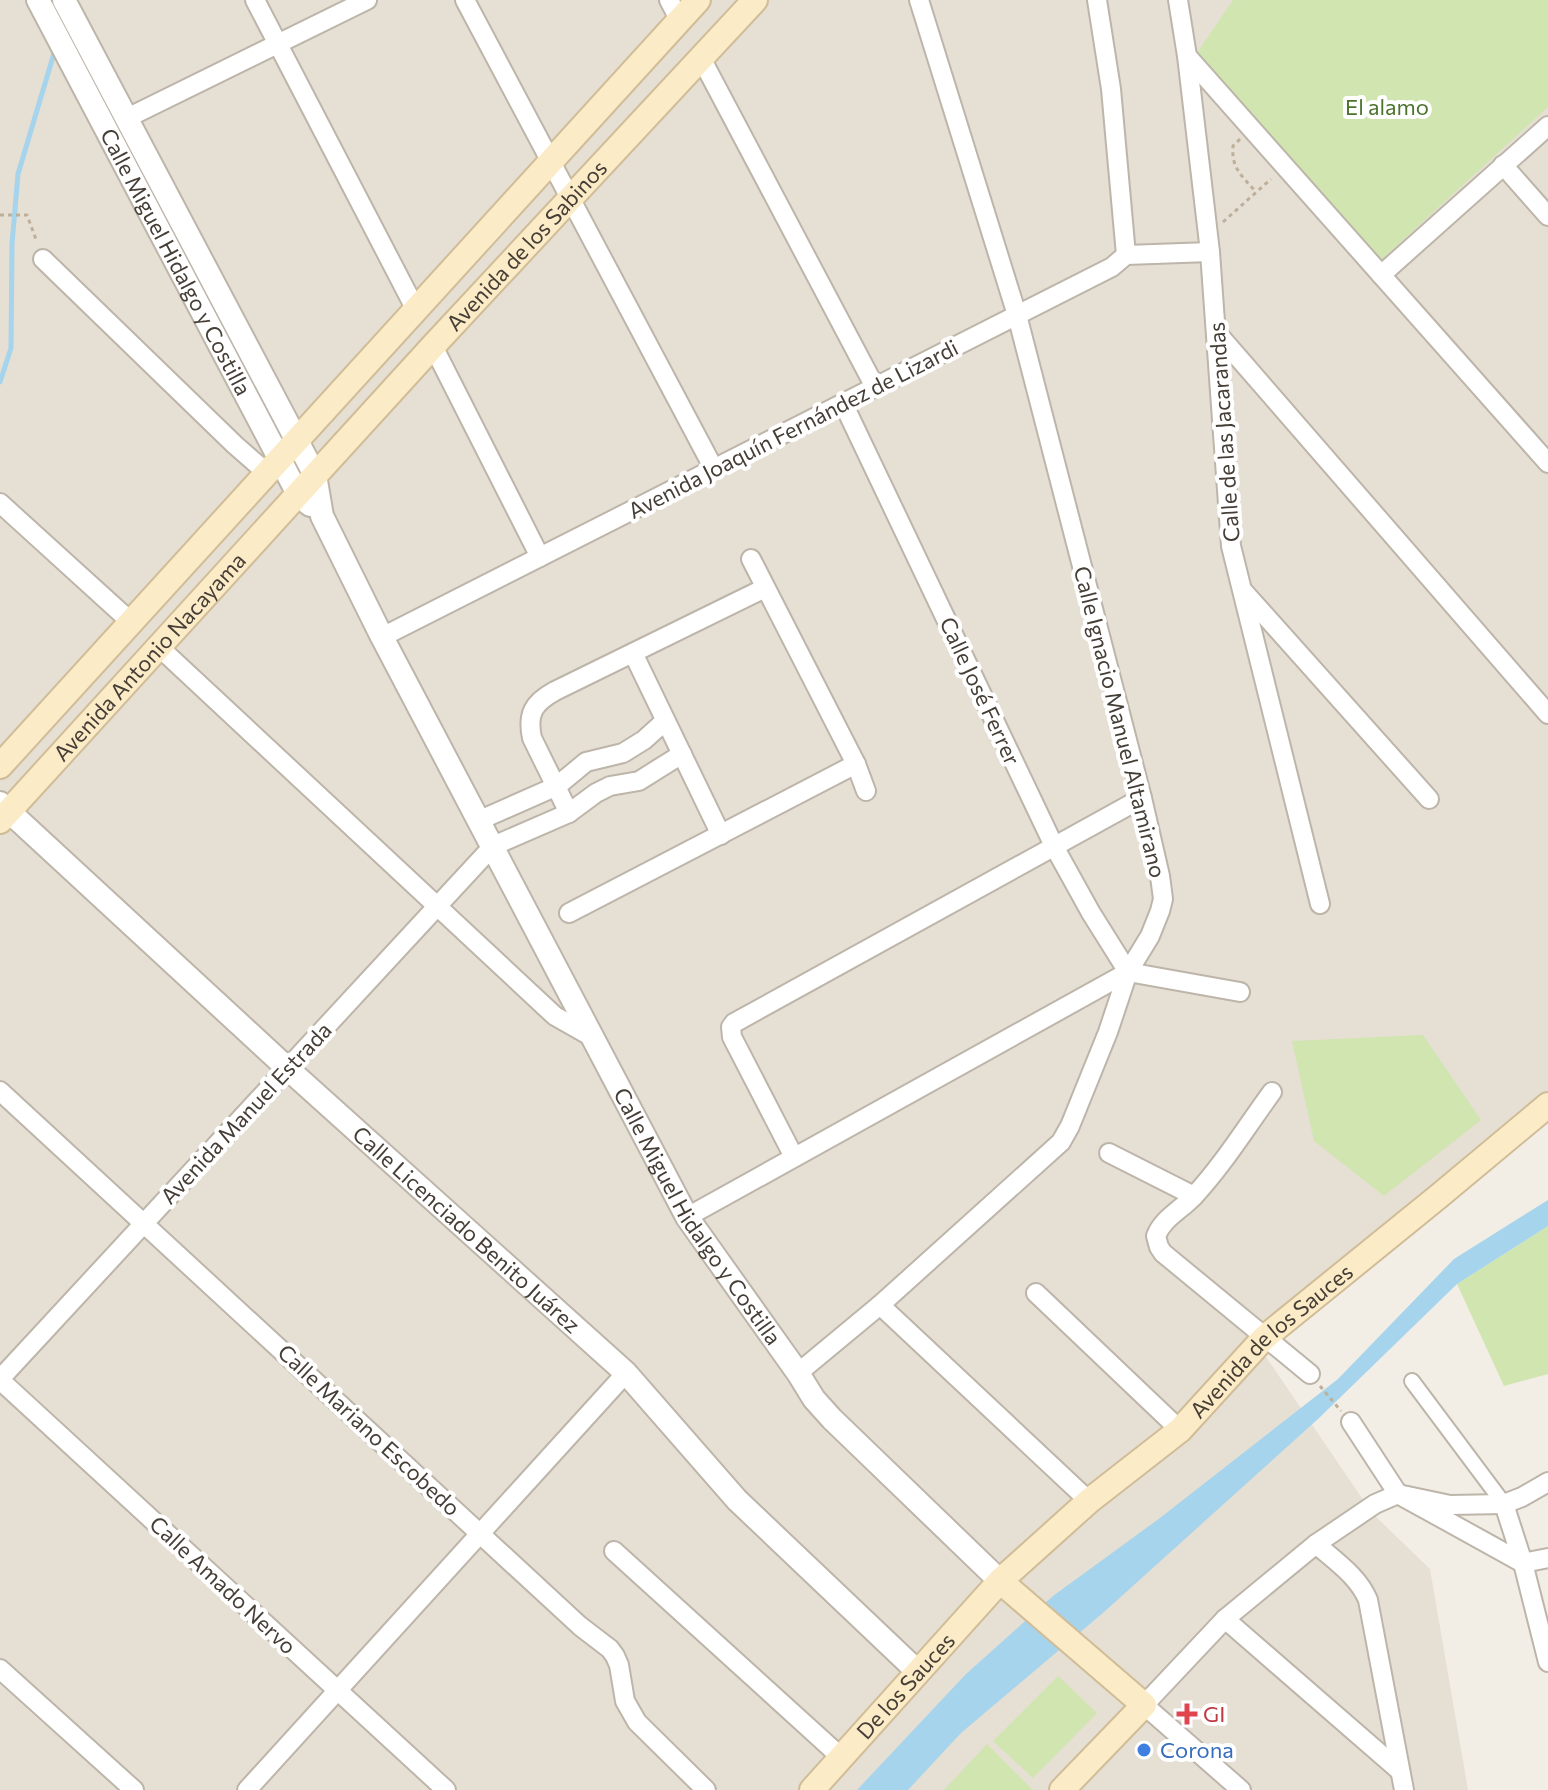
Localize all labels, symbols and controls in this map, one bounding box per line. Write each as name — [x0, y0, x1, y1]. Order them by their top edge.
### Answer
park label: El alamo — [1345, 93, 1429, 120]
street label: Calle Miguel Hidalgo y Costilla — [95, 124, 258, 400]
street label: Avenida de los Sabinos — [440, 154, 612, 336]
street label: Calle de las Jacarandas — [1202, 321, 1245, 543]
street label: Avenida Joaquín Fernández de Lizardi — [623, 333, 962, 524]
street label: Avenida Antonio Nacayama — [47, 547, 251, 766]
street label: Calle Ignacio Manuel Altamirano — [1069, 563, 1172, 881]
street label: Calle José Ferrer — [934, 613, 1027, 769]
street label: Avenida Manuel Estrada — [154, 1016, 337, 1209]
street label: Calle Miguel Hidalgo y Costilla — [608, 1083, 788, 1350]
street label: Calle Licenciado Benito Juárez — [348, 1120, 586, 1338]
street label: Avenida de los Sauces — [1184, 1258, 1358, 1423]
street label: Calle Mariano Escobedo — [273, 1338, 466, 1521]
street label: Calle Amado Nervo — [144, 1510, 302, 1659]
street label: De los Sauces — [850, 1627, 960, 1744]
place label: GI — [1203, 1700, 1225, 1727]
marker: GI — [1178, 1705, 1196, 1723]
place label: Corona — [1160, 1736, 1234, 1763]
marker: Corona — [1135, 1741, 1153, 1759]

